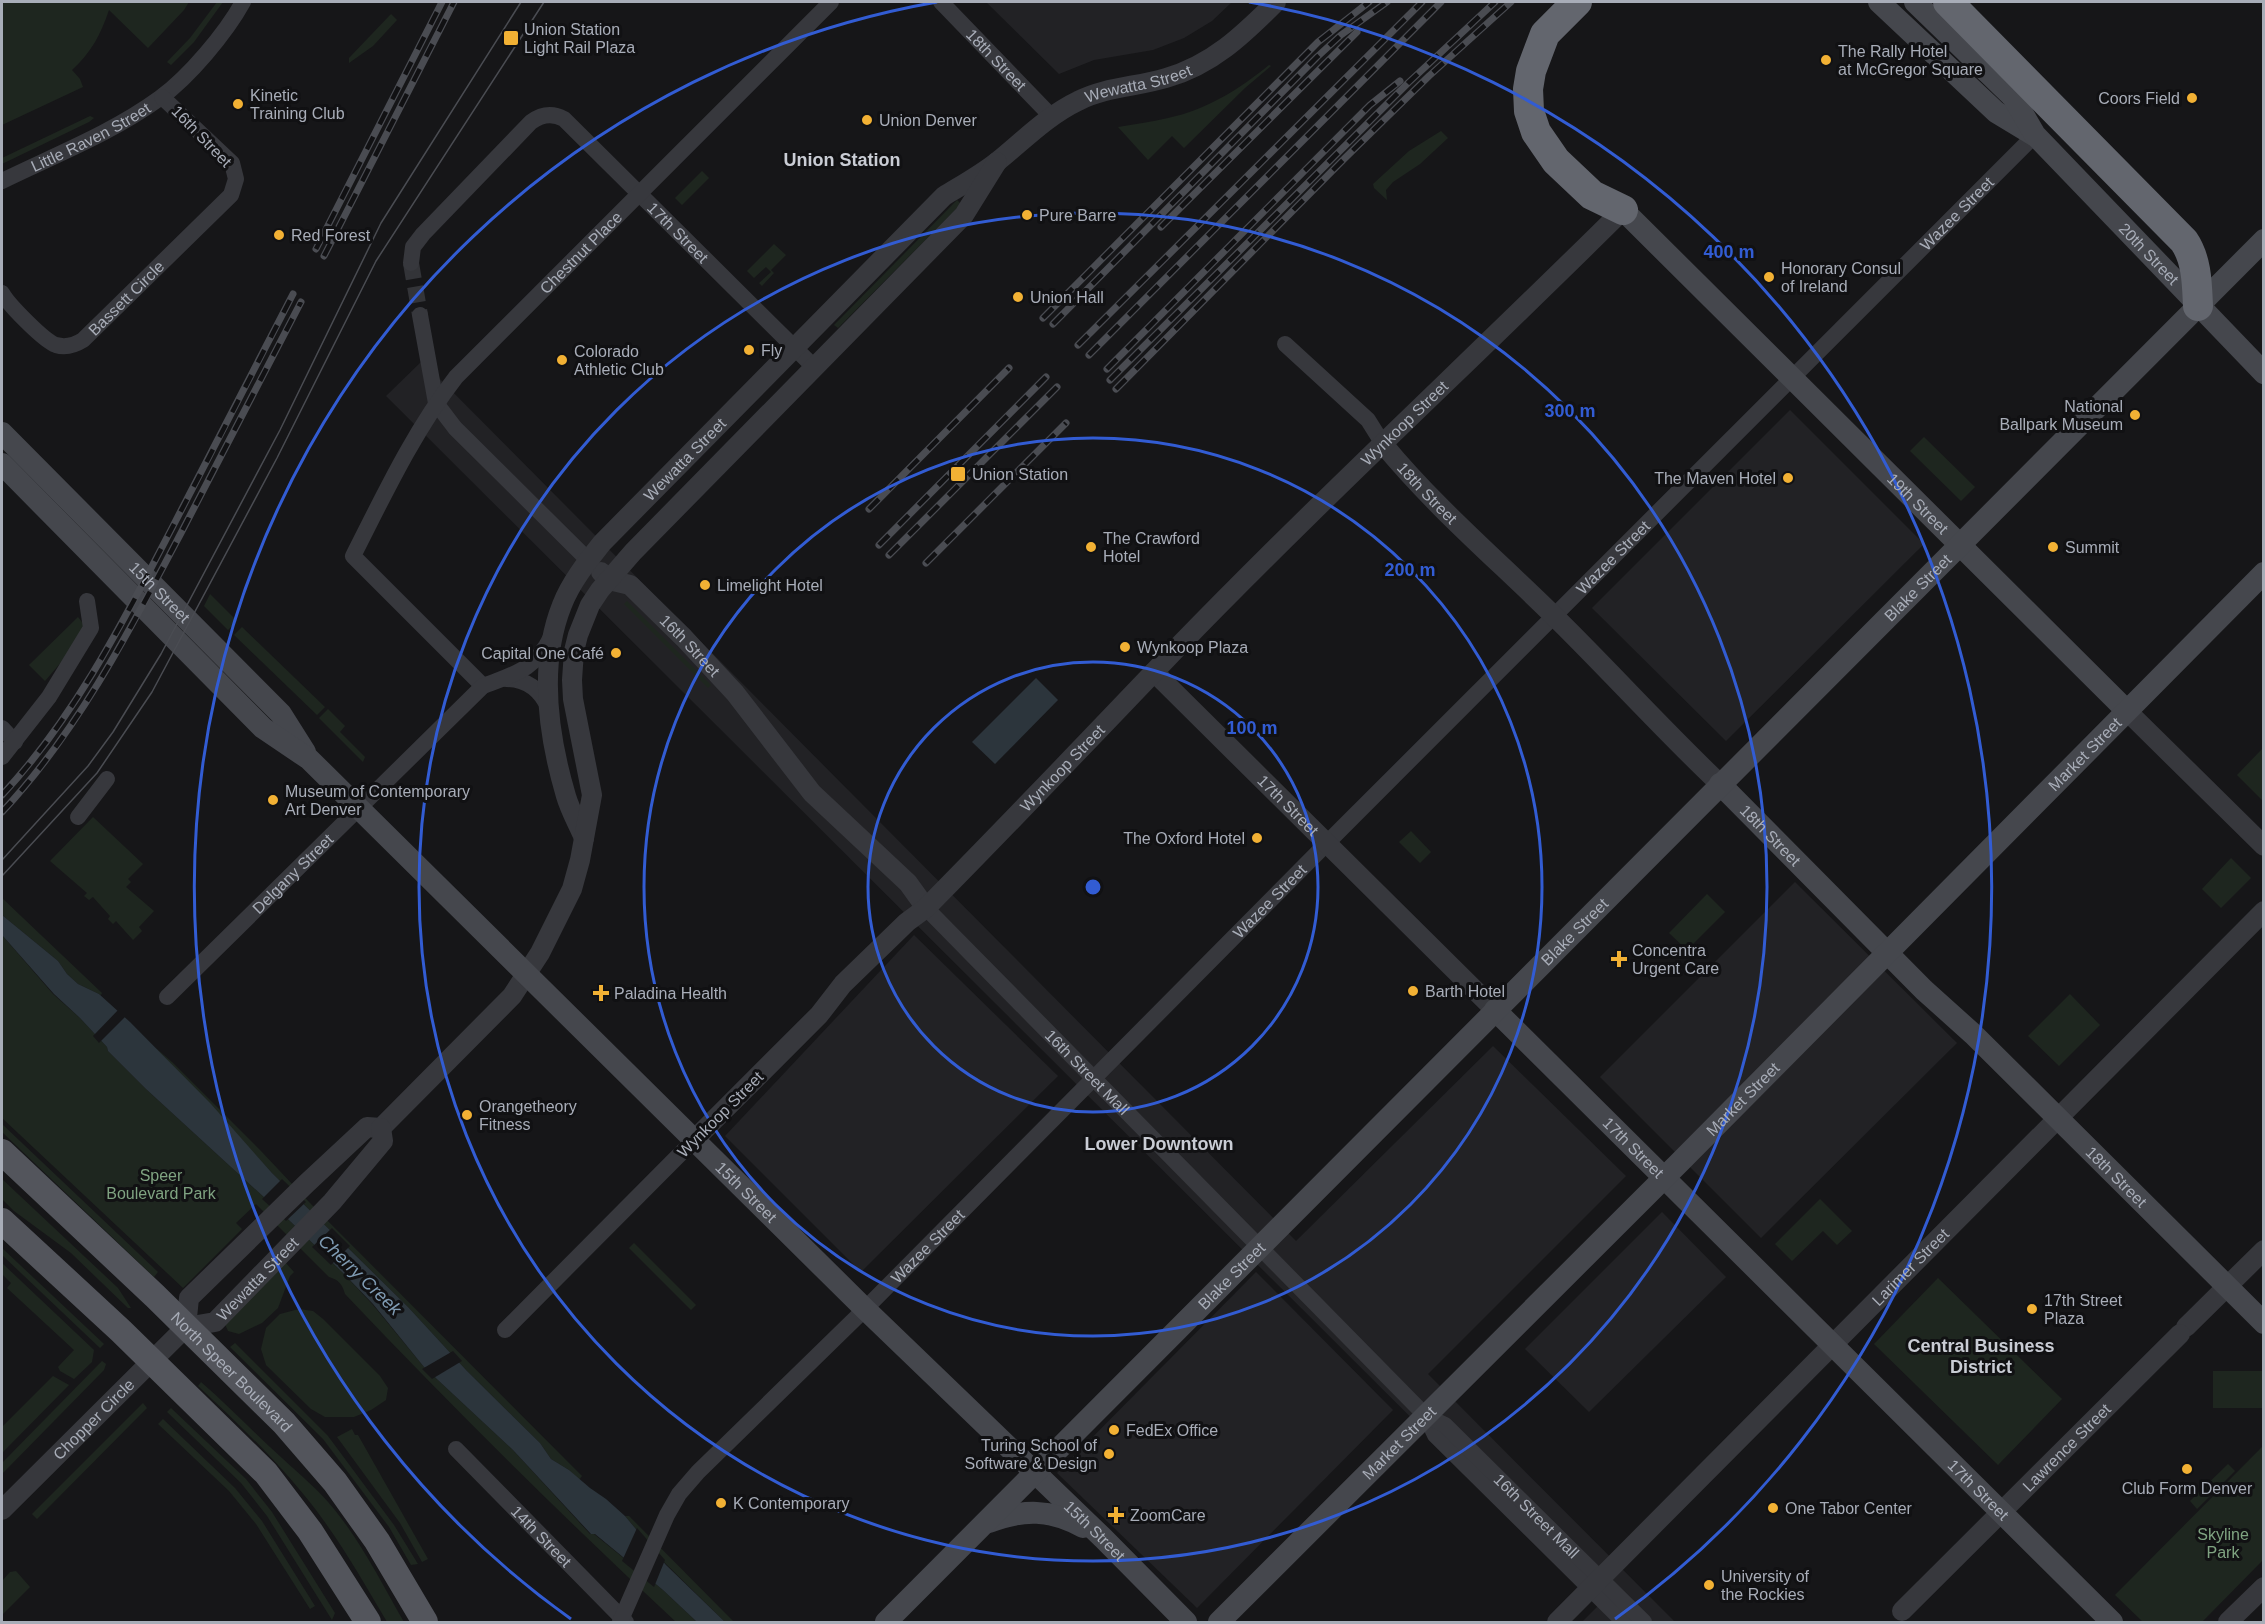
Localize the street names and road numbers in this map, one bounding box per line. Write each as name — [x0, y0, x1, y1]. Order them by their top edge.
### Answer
street label: 18th Street — [963, 26, 1030, 94]
street label: Wewatta Street — [1083, 61, 1195, 106]
street label: Little Raven Street — [28, 99, 154, 175]
street label: 16th Street — [168, 102, 235, 171]
street label: Wazee Street — [1917, 173, 1997, 254]
street label: 17th Street — [644, 199, 712, 267]
street label: Chestnut Place — [537, 208, 625, 297]
street label: 20th Street — [2115, 220, 2182, 288]
street label: Bassett Circle — [85, 258, 168, 339]
street label: Wynkoop Street — [1358, 377, 1452, 469]
street label: Wewatta Street — [641, 414, 730, 504]
street label: 18th Street — [1394, 459, 1461, 528]
street label: 19th Street — [1884, 470, 1952, 538]
street label: Wazee Street — [1573, 517, 1654, 598]
street label: Blake Street — [1881, 551, 1955, 625]
street label: 15th Street — [126, 559, 193, 626]
street label: 16th Street — [656, 611, 723, 680]
street label: Market Street — [2045, 714, 2125, 794]
street label: Wynkoop Street — [1017, 721, 1108, 815]
street label: 17th Street — [1254, 772, 1322, 839]
street label: 18th Street — [1737, 802, 1804, 870]
street label: Delgany Street — [249, 830, 337, 917]
street label: Wazee Street — [1230, 861, 1310, 942]
street label: Blake Street — [1538, 895, 1612, 969]
street label: 16th Street Mall — [1042, 1026, 1132, 1118]
street label: Market Street — [1703, 1059, 1783, 1139]
street label: Wynkoop Street — [674, 1068, 767, 1161]
street label: 17th Street — [1599, 1114, 1667, 1182]
street label: 18th Street — [2082, 1143, 2150, 1211]
street label: 15th Street — [712, 1158, 780, 1226]
street label: Wazee Street — [888, 1206, 968, 1287]
street label: Larimer Street — [1869, 1225, 1953, 1309]
street label: Wewatta Street — [213, 1234, 302, 1324]
street label: Blake Street — [1195, 1239, 1269, 1313]
street label: North Speer Boulevard — [168, 1309, 295, 1435]
street label: Chopper Circle — [50, 1376, 138, 1463]
street label: Lawrence Street — [2019, 1400, 2114, 1495]
street label: Market Street — [1359, 1403, 1440, 1483]
street label: 17th Street — [1944, 1456, 2012, 1524]
street label: 16th Street Mall — [1490, 1471, 1582, 1562]
street label: 15th Street — [1061, 1497, 1129, 1565]
street label: 14th Street — [508, 1502, 575, 1571]

